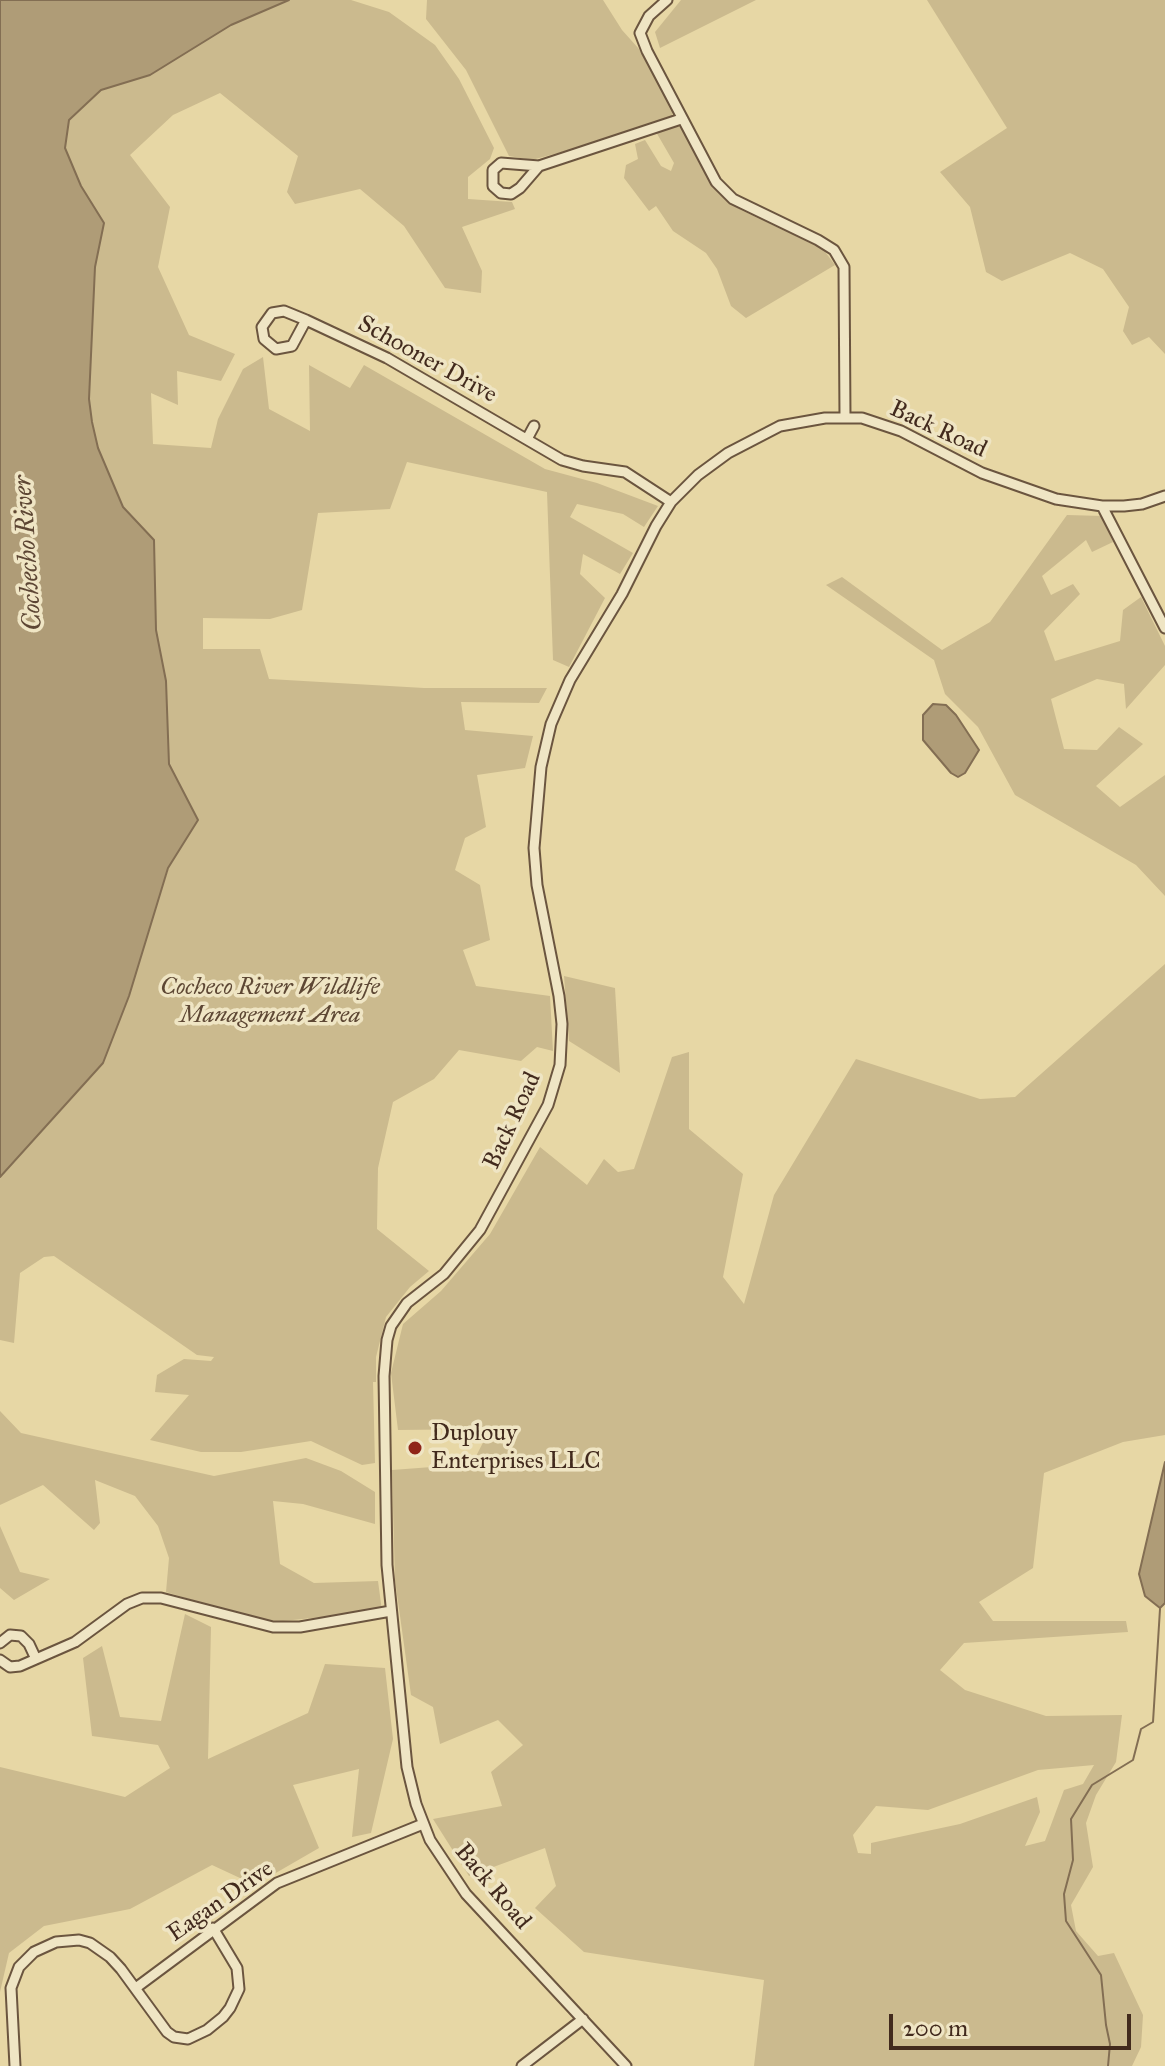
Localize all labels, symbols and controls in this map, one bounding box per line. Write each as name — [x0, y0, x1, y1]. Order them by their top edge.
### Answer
street label: Schooner Drive — [353, 310, 501, 410]
street label: Back Road — [885, 395, 991, 465]
water label: Cochecho River — [8, 474, 50, 632]
park label: Cocheco River Wildlife Management Area — [160, 974, 380, 1030]
street label: Back Road — [478, 1068, 548, 1174]
place label: Duplouy Enterprises LLC — [431, 1420, 601, 1476]
marker: Duplouy Enterprises LLC — [406, 1439, 424, 1457]
street label: Back Road — [448, 1838, 536, 1936]
street label: Eagan Drive — [163, 1855, 279, 1949]
scale bar — [893, 1998, 1135, 2048]
text: 200 m — [903, 2013, 968, 2043]

